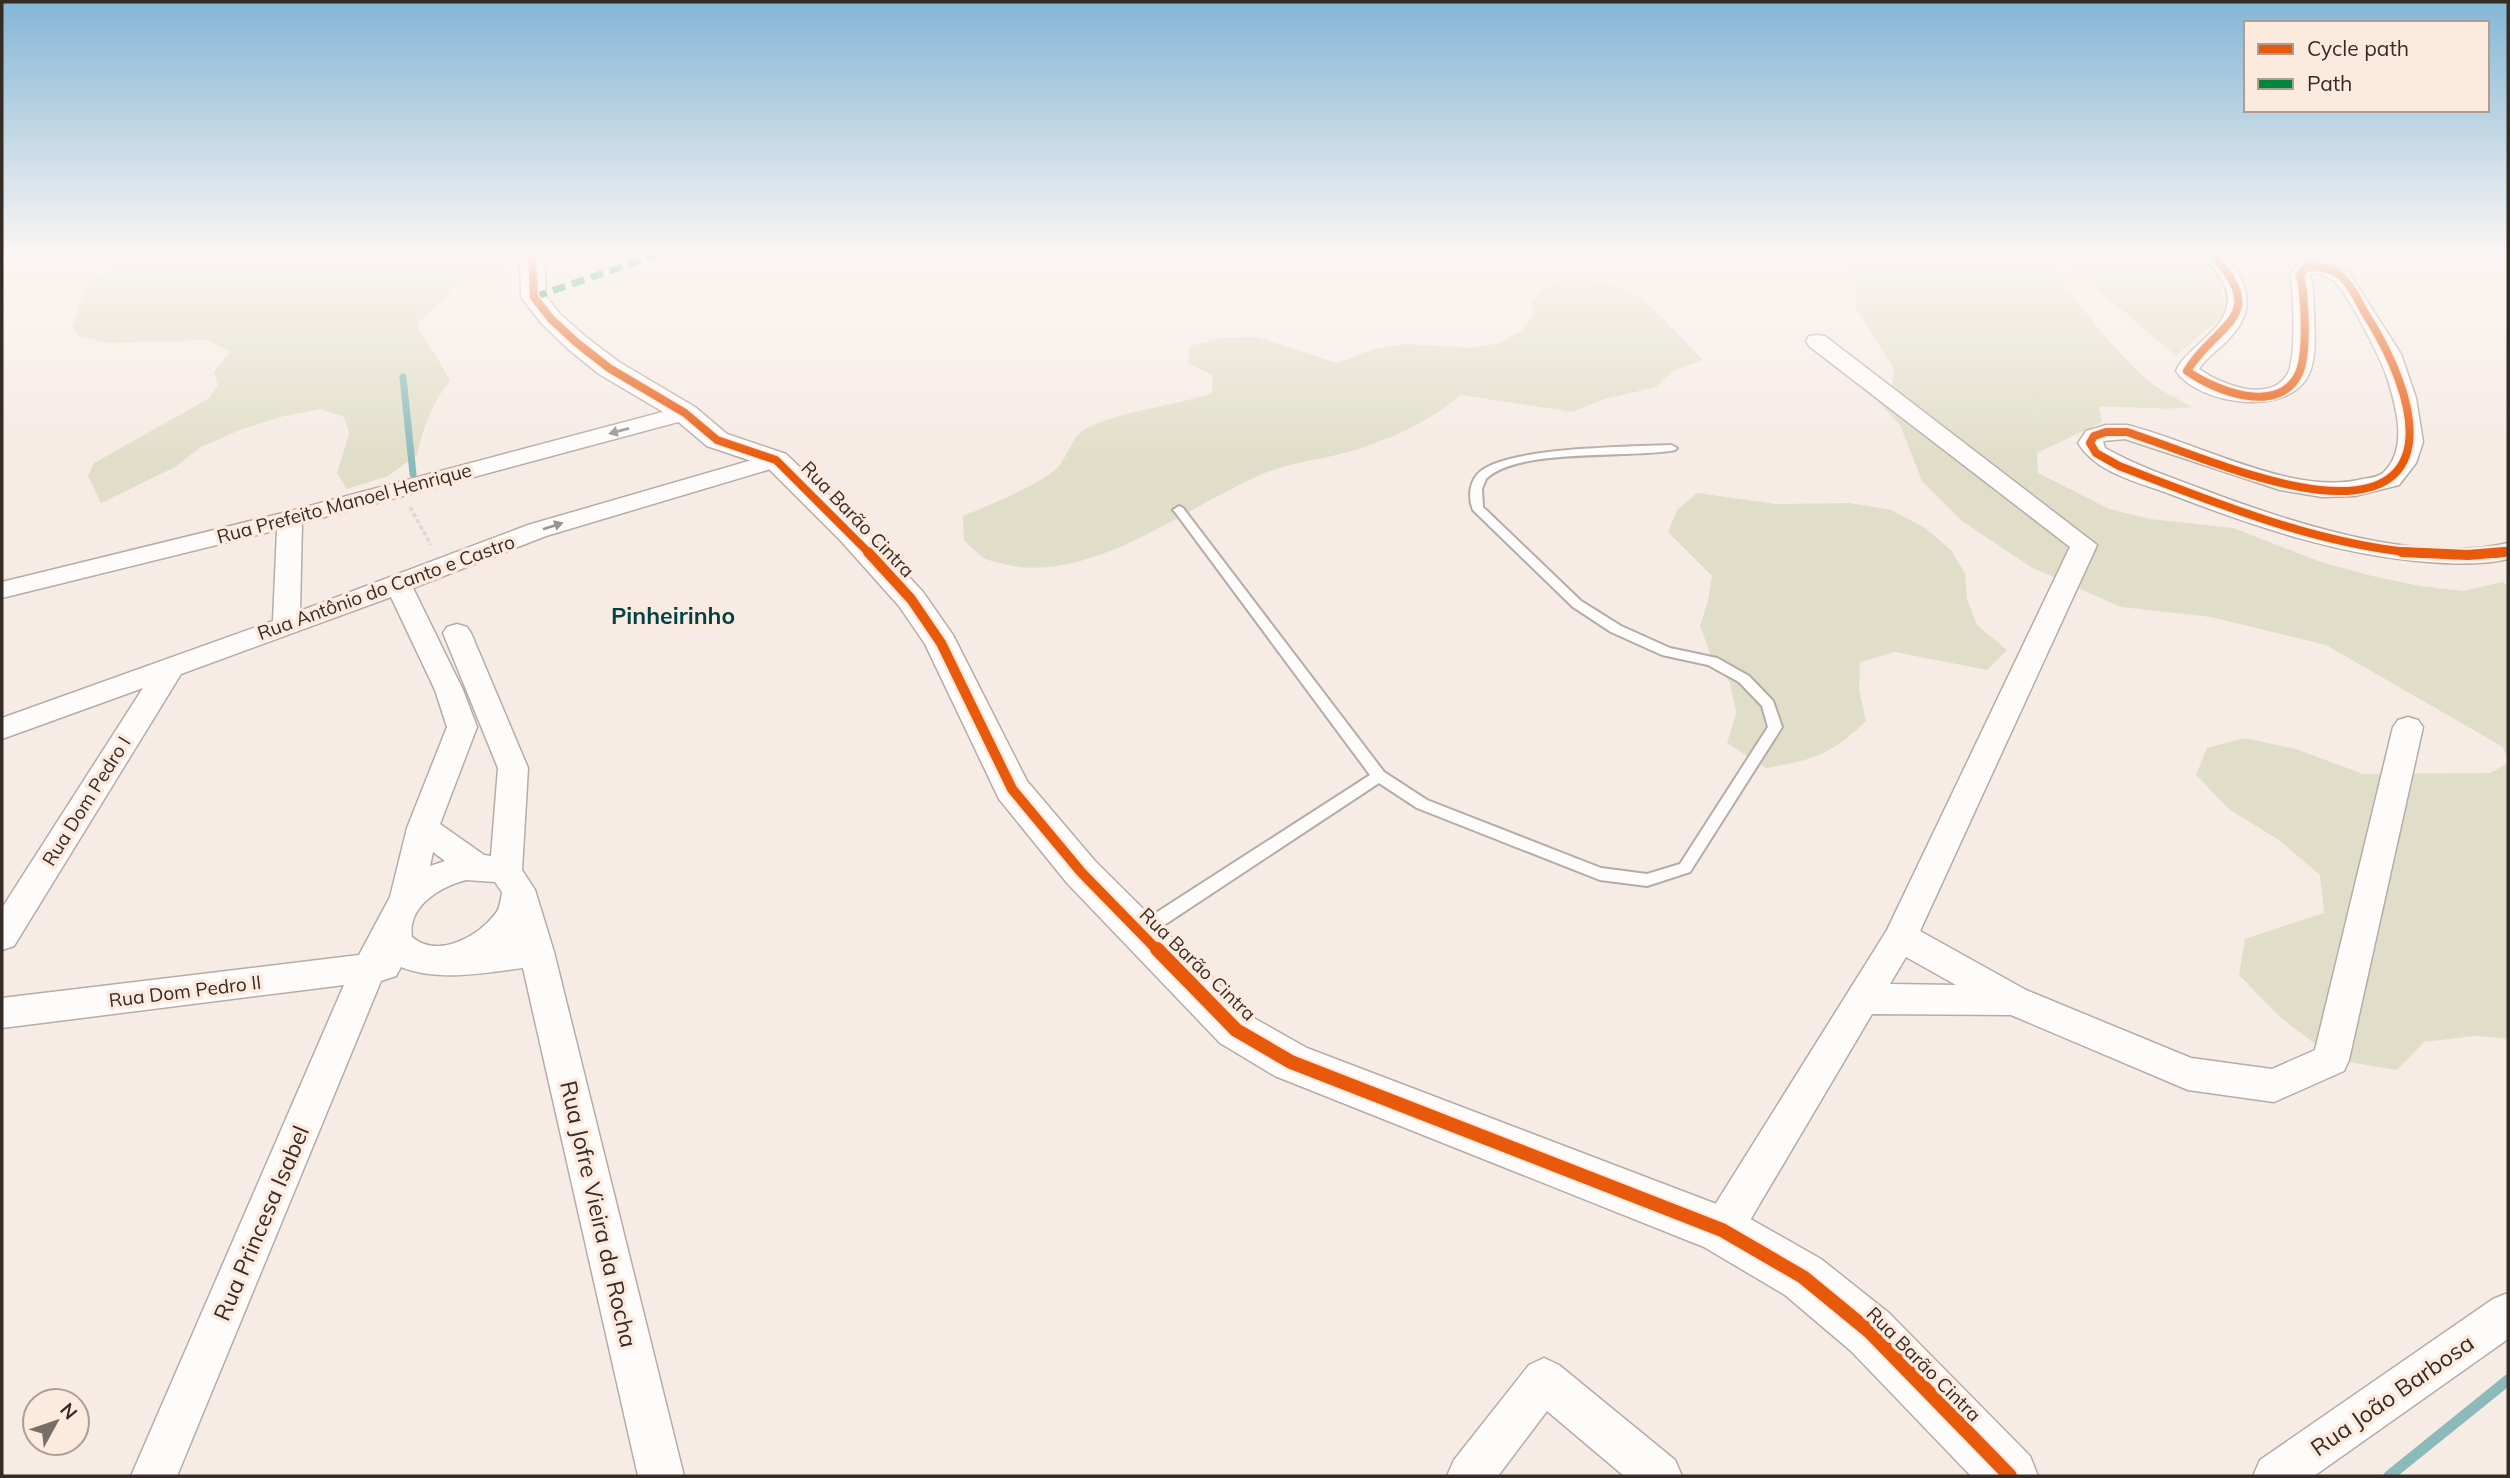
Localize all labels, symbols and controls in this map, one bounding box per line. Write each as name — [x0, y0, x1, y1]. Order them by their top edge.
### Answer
legend — [2244, 21, 2489, 112]
text: Cycle path — [2307, 35, 2409, 61]
text: Path — [2307, 70, 2352, 96]
one-way arrow — [608, 426, 629, 436]
street label: Rua Barão Cintra — [796, 456, 920, 582]
street label: Rua Prefeito Manoel Henrique — [214, 457, 474, 549]
one-way arrow — [542, 520, 563, 530]
street label: Rua Antônio do Canto e Castro — [254, 529, 518, 645]
district label: Pinheirinho — [611, 601, 735, 630]
street label: Rua Dom Pedro I — [37, 732, 135, 870]
street label: Rua Barão Cintra — [1135, 902, 1261, 1026]
street label: Rua Dom Pedro II — [107, 970, 263, 1012]
street label: Rua Jofre Vieira da Rocha — [554, 1078, 644, 1350]
street label: Rua Princesa Isabel — [207, 1121, 315, 1325]
street label: Rua Barão Cintra — [1862, 1302, 1986, 1426]
street label: Rua João Barbosa — [2305, 1328, 2479, 1462]
north arrow — [21, 1387, 91, 1457]
text: N — [55, 1398, 83, 1424]

